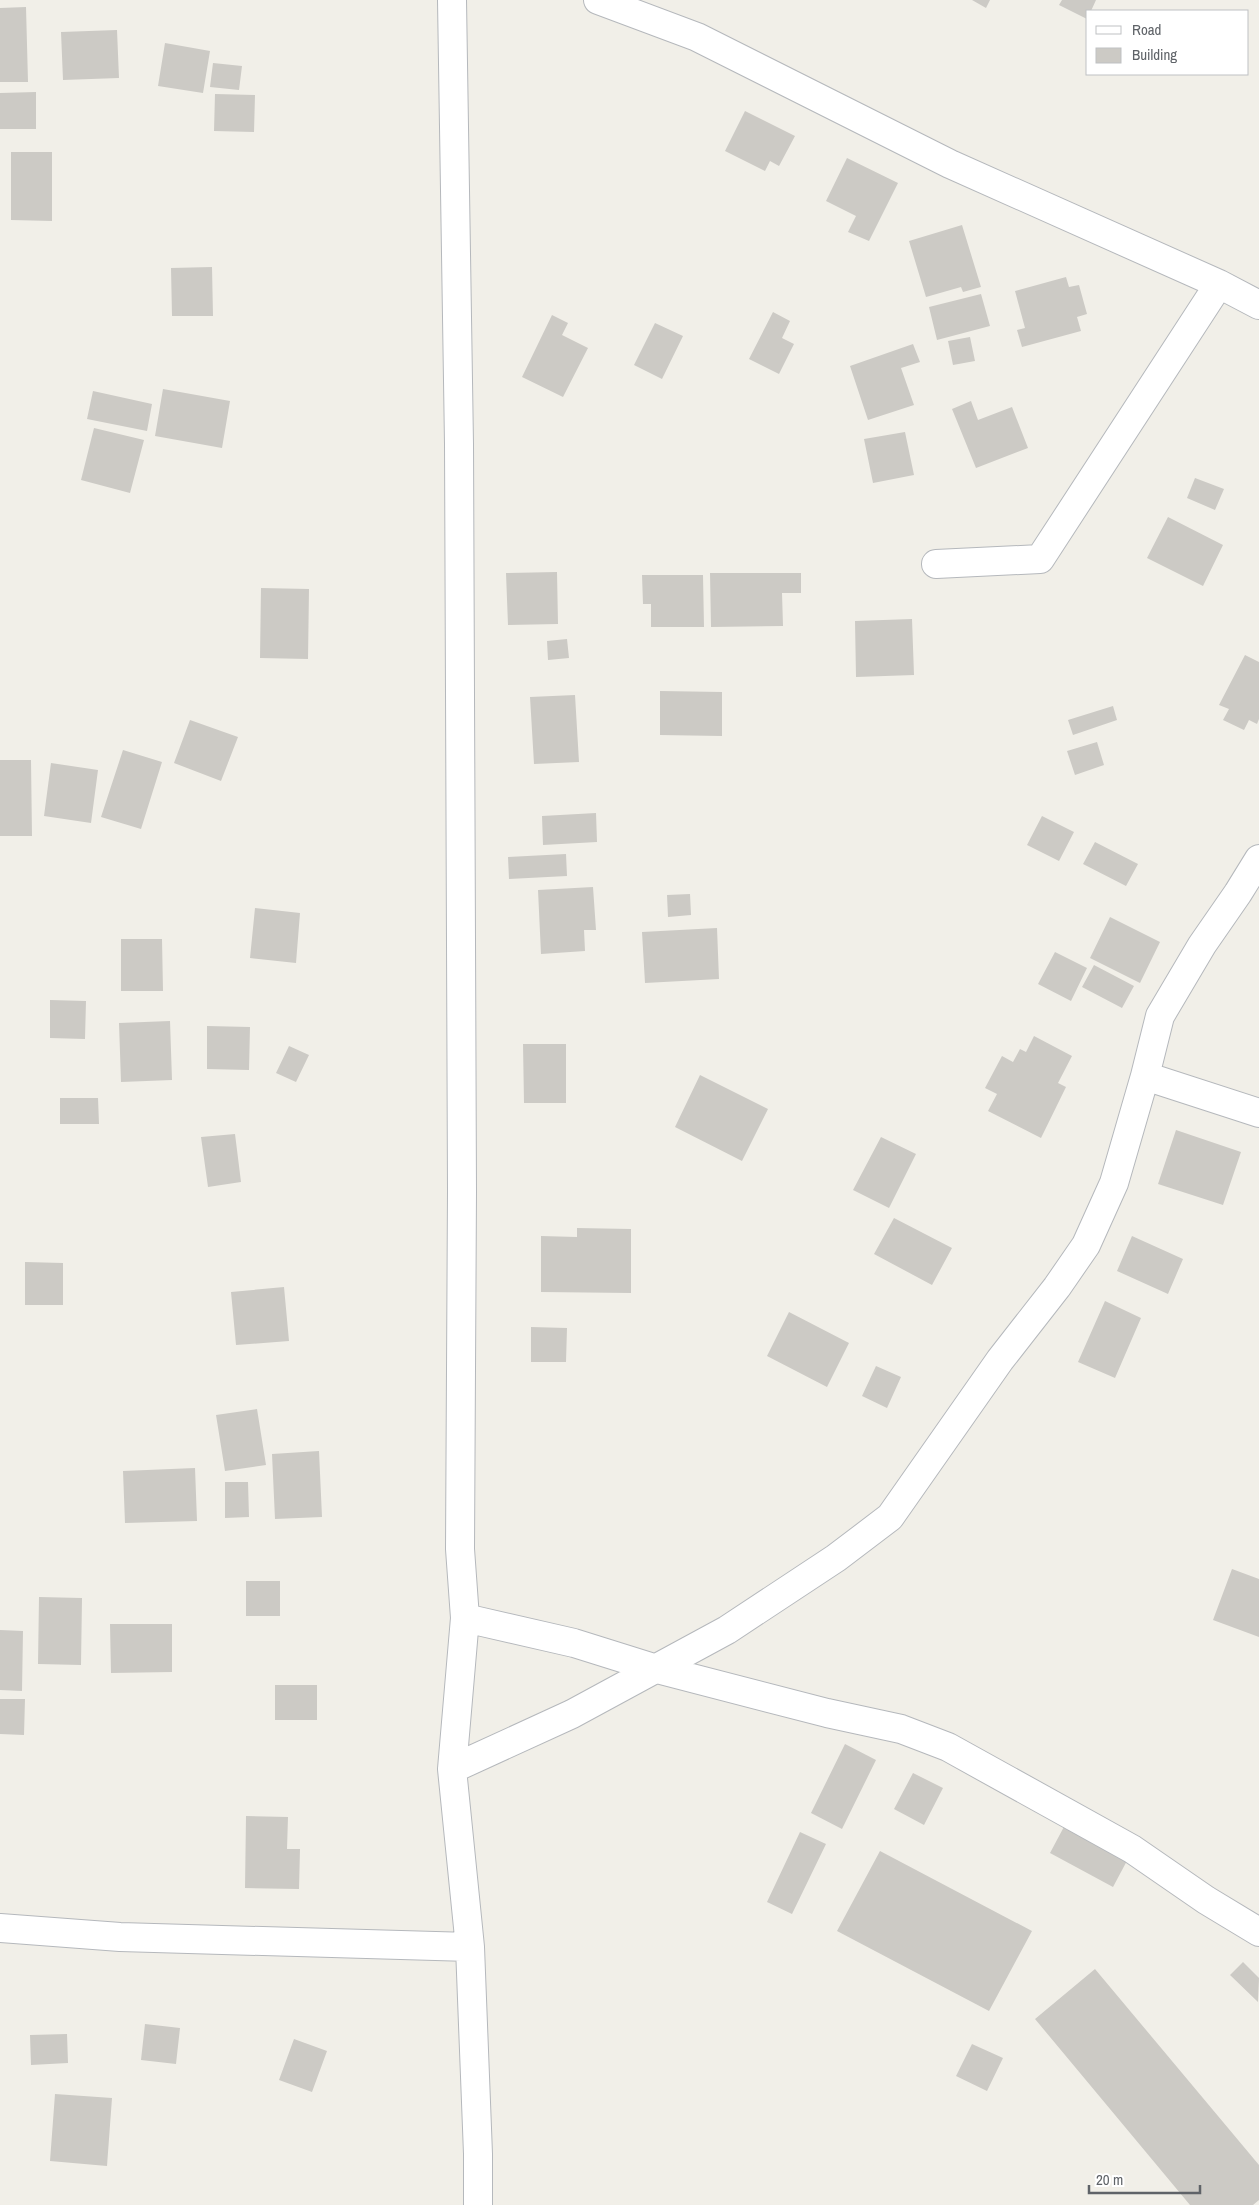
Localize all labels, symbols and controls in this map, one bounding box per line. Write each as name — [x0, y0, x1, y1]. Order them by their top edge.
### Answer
legend — [1086, 10, 1249, 75]
text: Road — [1132, 19, 1161, 40]
text: Building — [1132, 44, 1177, 65]
scale bar — [1089, 2162, 1200, 2194]
text: 20 m — [1096, 2169, 1123, 2190]

